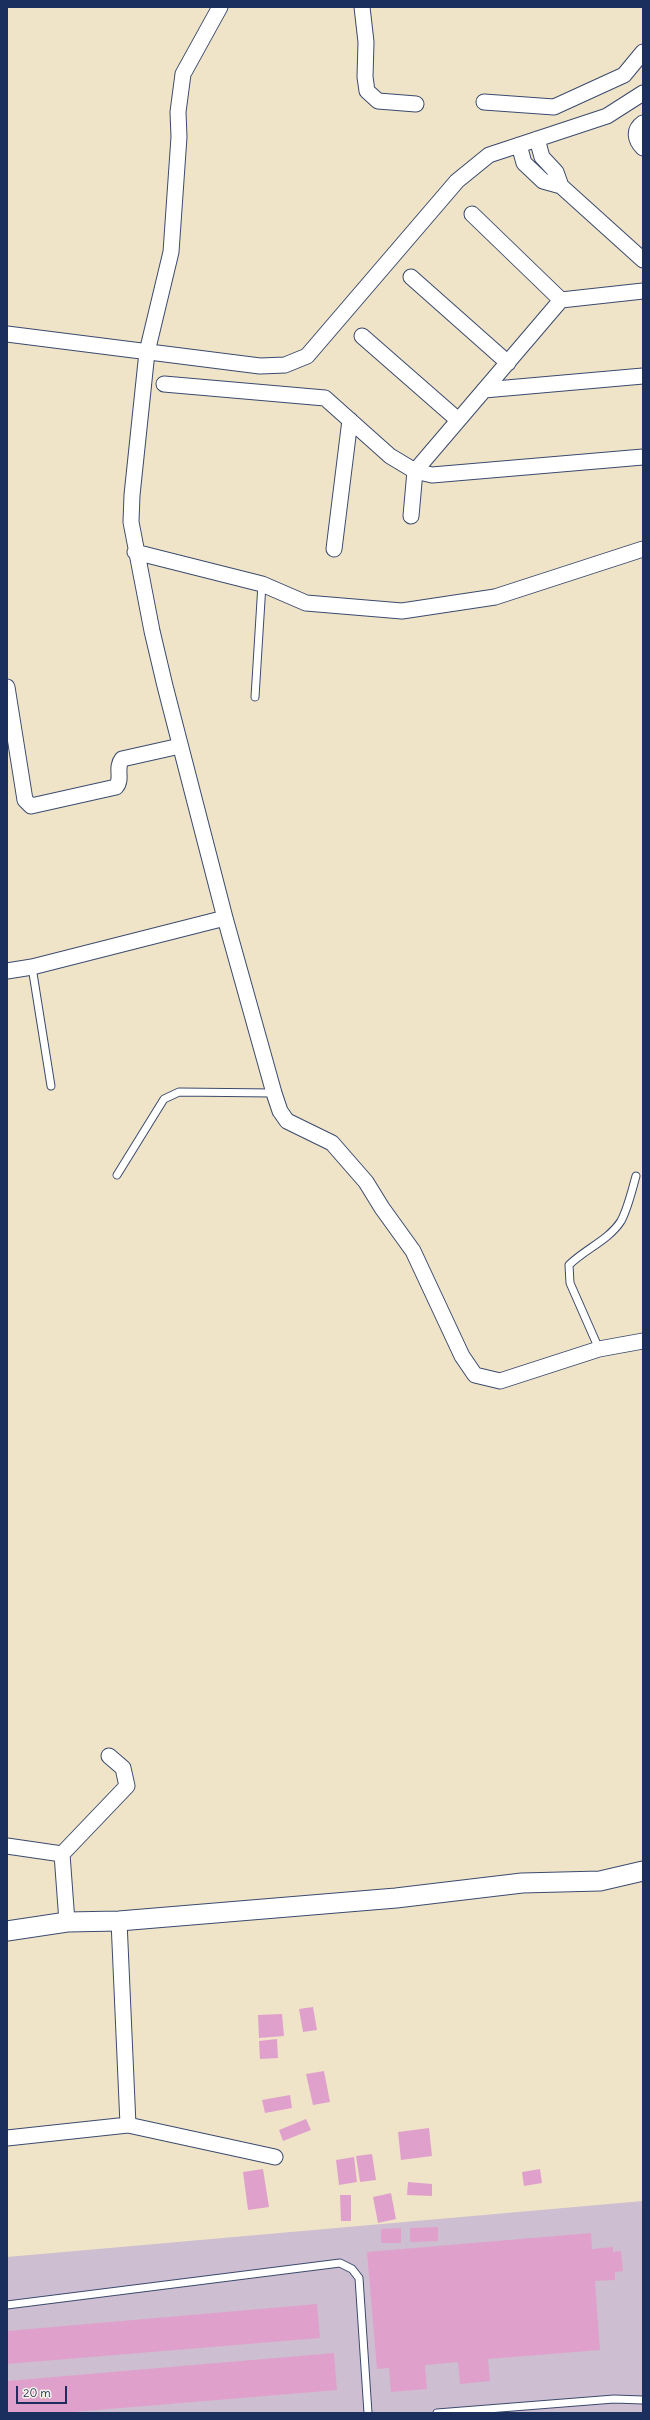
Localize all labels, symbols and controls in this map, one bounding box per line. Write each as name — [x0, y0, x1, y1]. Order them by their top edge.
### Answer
scale bar — [18, 2378, 69, 2404]
text: 20 m — [23, 2385, 51, 2400]

